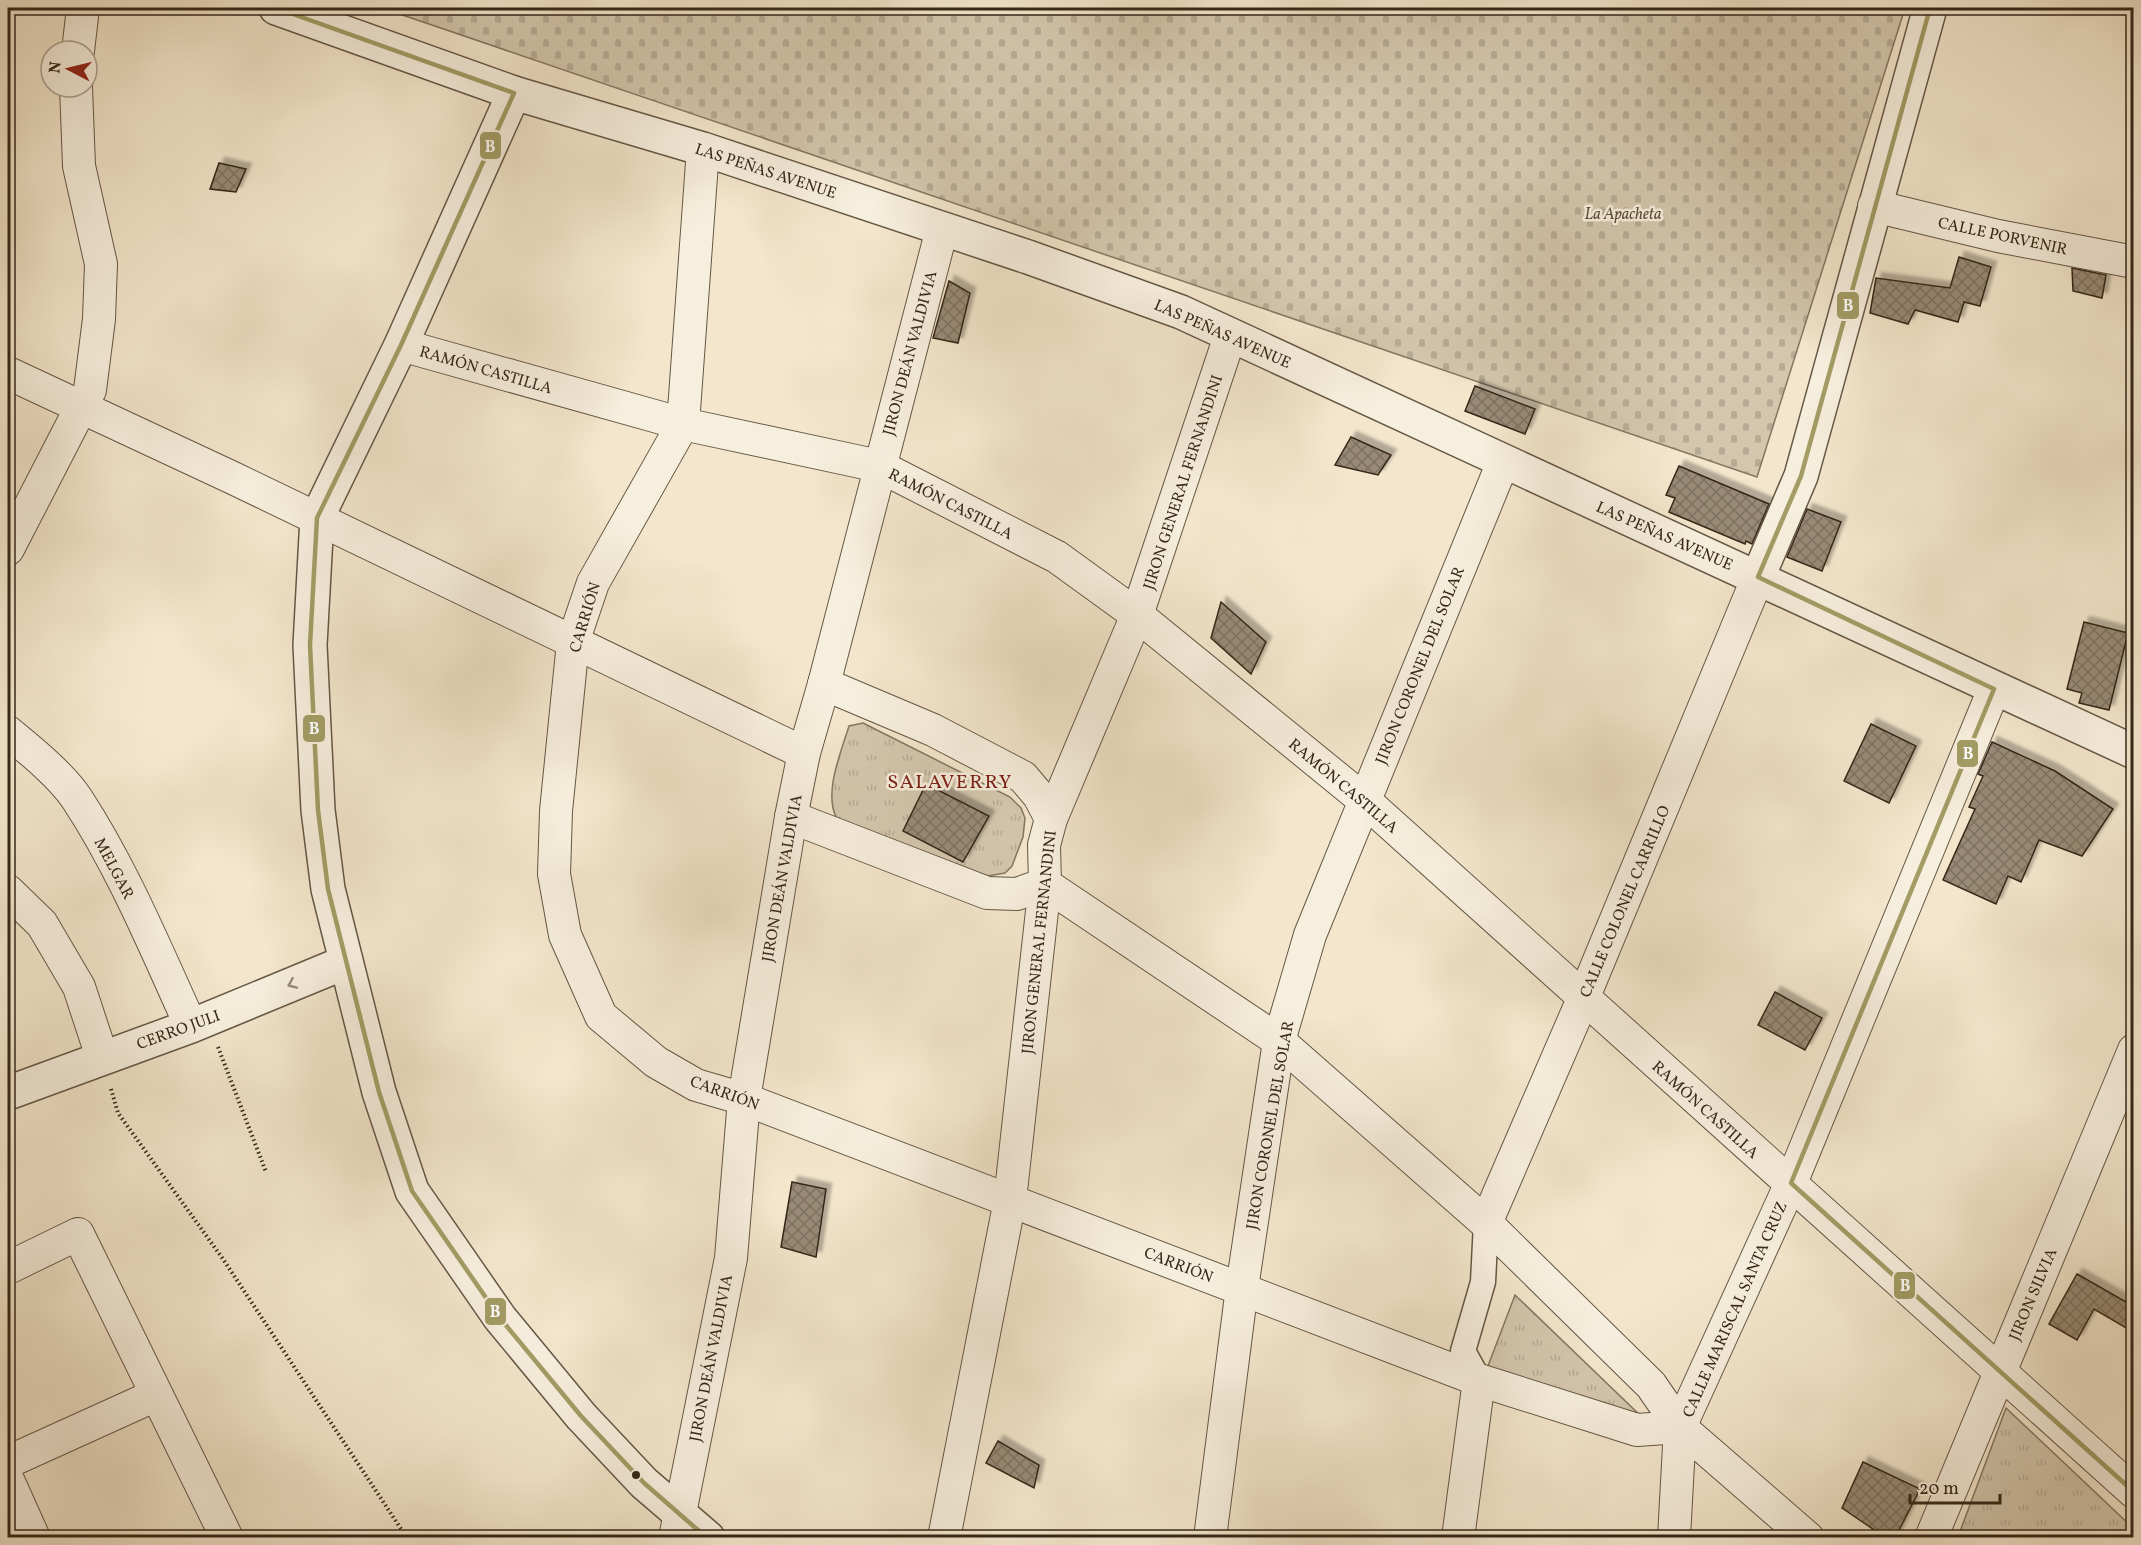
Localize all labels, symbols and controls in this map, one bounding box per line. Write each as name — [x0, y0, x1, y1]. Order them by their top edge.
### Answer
north arrow — [39, 39, 99, 99]
text: N — [44, 60, 68, 75]
line badge: B — [479, 131, 502, 160]
text: B — [485, 137, 496, 159]
street label: LAS PEÑAS AVENUE — [692, 139, 839, 205]
park label: La Apacheta — [1584, 204, 1662, 226]
street label: CALLE PORVENIR — [1936, 212, 2069, 261]
street label: JIRON DEÁN VALDIVIA — [878, 269, 944, 438]
line badge: B — [1836, 291, 1860, 320]
street label: LAS PEÑAS AVENUE — [1150, 295, 1294, 375]
text: B — [1843, 296, 1854, 318]
street label: RAMÓN CASTILLA — [416, 341, 554, 400]
street label: JIRON GENERAL FERNANDINI — [1139, 372, 1229, 593]
street label: RAMÓN CASTILLA — [884, 464, 1016, 546]
street label: LAS PEÑAS AVENUE — [1592, 497, 1736, 577]
street label: JIRON CORONEL DEL SOLAR — [1371, 563, 1471, 768]
street label: CARRIÓN — [565, 580, 607, 655]
line badge: B — [302, 714, 326, 743]
text: B — [309, 719, 320, 741]
street label: RAMÓN CASTILLA — [1283, 734, 1402, 839]
line badge: B — [1956, 739, 1979, 768]
text: B — [1963, 744, 1974, 766]
district label: SALAVERRY — [887, 769, 1013, 797]
street label: JIRON DEÁN VALDIVIA — [757, 793, 809, 964]
street label: CALLE COLONEL CARRILLO — [1575, 802, 1676, 1001]
street label: JIRON GENERAL FERNANDINI — [1017, 829, 1063, 1055]
street label: MELGAR — [88, 834, 139, 904]
one-way arrow — [288, 977, 299, 989]
street label: CERRO JULI — [134, 1006, 224, 1056]
street label: JIRON CORONEL DEL SOLAR — [1242, 1019, 1300, 1232]
street label: RAMÓN CASTILLA — [1646, 1056, 1763, 1165]
street label: CARRIÓN — [686, 1071, 762, 1117]
street label: CALLE MARISCAL SANTA CRUZ — [1678, 1198, 1794, 1421]
street label: CARRIÓN — [1140, 1243, 1216, 1289]
street label: JIRON SILVIA — [2004, 1245, 2063, 1344]
line badge: B — [1893, 1271, 1916, 1300]
street label: JIRON DEÁN VALDIVIA — [685, 1273, 739, 1444]
text: B — [1900, 1276, 1911, 1298]
line badge: B — [484, 1297, 507, 1326]
text: B — [490, 1302, 501, 1324]
scale bar — [1910, 1467, 2000, 1505]
unlabelled marker — [630, 1469, 642, 1481]
text: 20 m — [1919, 1477, 1959, 1502]

